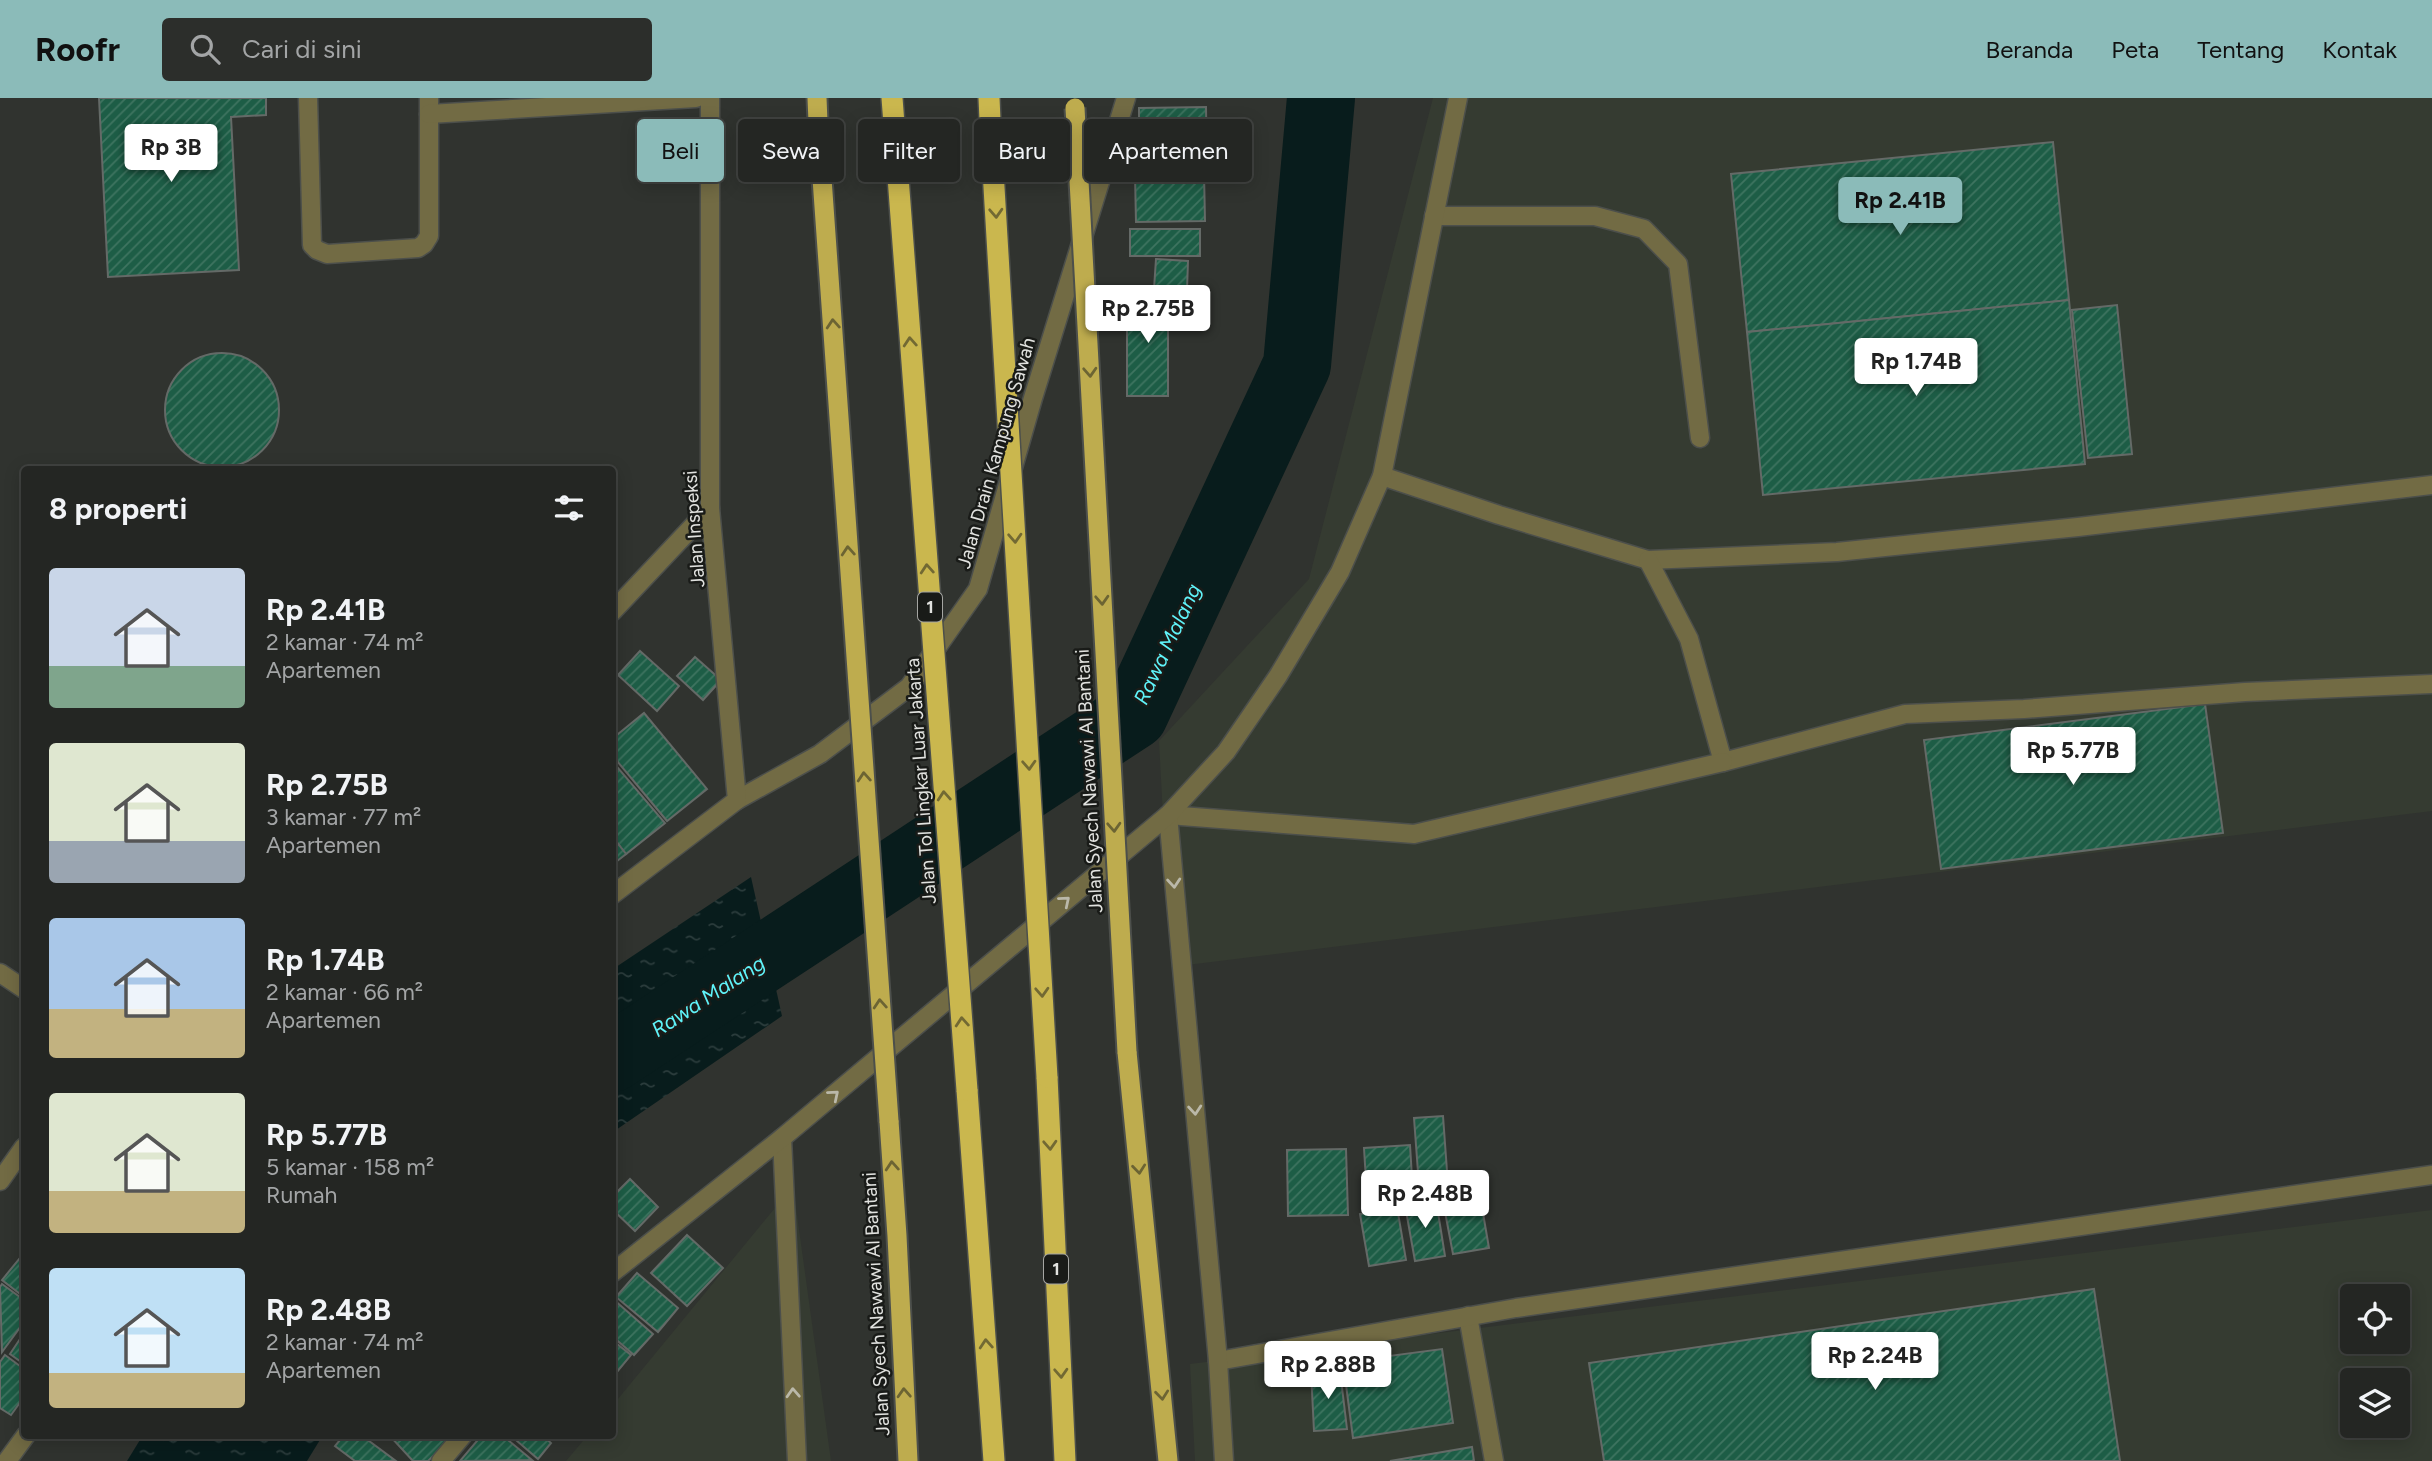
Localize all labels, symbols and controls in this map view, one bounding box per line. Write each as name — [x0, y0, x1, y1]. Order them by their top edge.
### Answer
search box — [162, 18, 652, 81]
text: Roofr — [35, 30, 120, 69]
icon: search — [186, 30, 224, 68]
text: Cari di sini — [242, 33, 362, 65]
text: Beranda — [1986, 35, 2073, 64]
text: Peta — [2111, 35, 2159, 64]
text: Tentang — [2197, 35, 2284, 64]
text: Kontak — [2322, 35, 2397, 64]
chip: Beli — [637, 119, 724, 182]
chip: Sewa — [738, 119, 844, 182]
chip: Filter — [858, 119, 960, 182]
chip: Baru — [974, 119, 1070, 182]
chip: Apartemen — [1084, 119, 1252, 182]
pin: Rp 3B — [122, 125, 220, 184]
text: Rp 3B — [141, 133, 202, 161]
pin: Rp 2.41B — [1828, 178, 1972, 237]
text: Rp 2.41B — [1854, 186, 1946, 214]
one-way arrow — [988, 208, 1003, 219]
pin: Rp 2.75B — [1076, 286, 1220, 345]
text: Rp 2.75B — [1101, 294, 1195, 322]
one-way arrow — [825, 318, 840, 329]
street label: Jalan Drain Kampung Sawah — [952, 335, 1040, 571]
one-way arrow — [903, 336, 918, 347]
pin: Rp 1.74B — [1844, 338, 1988, 398]
text: Rp 1.74B — [1871, 347, 1961, 375]
one-way arrow — [1082, 367, 1097, 378]
street label: Jalan Inspeksi — [678, 470, 710, 588]
icon: filters — [550, 489, 588, 527]
text: 8 properti — [49, 490, 187, 527]
one-way arrow — [1007, 533, 1022, 544]
one-way arrow — [841, 545, 856, 556]
one-way arrow — [920, 563, 935, 574]
water label: Rawa Malang — [1128, 580, 1206, 708]
text: Rp 2.41B — [266, 591, 385, 628]
road number: 1 — [918, 592, 942, 622]
one-way arrow — [1094, 594, 1109, 605]
icon: home — [105, 596, 189, 680]
text: 2 kamar · 74 m² — [266, 628, 424, 656]
street label: Jalan Syech Nawawi Al Bantani — [1071, 649, 1107, 913]
text: Apartemen — [266, 656, 381, 684]
street label: Jalan Tol Lingkar Luar Jakarta — [901, 657, 941, 905]
pin: Rp 5.77B — [2001, 728, 2145, 787]
text: Rp 5.77B — [2027, 736, 2119, 764]
one-way arrow — [1021, 760, 1036, 771]
text: Rp 2.75B — [266, 766, 388, 803]
icon: home — [105, 771, 189, 855]
one-way arrow — [857, 772, 872, 783]
one-way arrow — [937, 790, 952, 801]
text: 3 kamar · 77 m² — [266, 803, 421, 831]
one-way arrow — [1107, 821, 1122, 832]
text: Apartemen — [266, 831, 381, 859]
one-way arrow — [1166, 878, 1181, 889]
one-way arrow — [1057, 897, 1070, 909]
text: Rp 1.74B — [266, 941, 385, 978]
icon: home — [105, 946, 189, 1030]
water label: Rawa Malang — [647, 950, 769, 1042]
text: 2 kamar · 66 m² — [266, 978, 423, 1006]
one-way arrow — [1034, 987, 1049, 998]
one-way arrow — [873, 999, 888, 1010]
text: Apartemen — [266, 1006, 381, 1034]
one-way arrow — [955, 1017, 970, 1028]
one-way arrow — [827, 1090, 839, 1103]
one-way arrow — [1187, 1105, 1202, 1116]
text: Rp 5.77B — [266, 1116, 387, 1153]
icon: home — [105, 1121, 189, 1205]
one-way arrow — [1043, 1140, 1058, 1151]
text: 5 kamar · 158 m² — [266, 1153, 434, 1181]
one-way arrow — [885, 1160, 900, 1171]
one-way arrow — [1131, 1163, 1146, 1174]
pin: Rp 2.48B — [1353, 1170, 1497, 1230]
street label: Jalan Syech Nawawi Al Bantani — [858, 1172, 894, 1436]
text: Rp 2.48B — [1377, 1179, 1473, 1207]
text: Rumah — [266, 1181, 337, 1209]
road number: 1 — [1044, 1254, 1068, 1284]
map controls — [2340, 1284, 2410, 1438]
button: locate — [2340, 1284, 2410, 1354]
text: Rp 2.48B — [266, 1291, 391, 1328]
icon: home — [105, 1296, 189, 1380]
text: 2 kamar · 74 m² — [266, 1328, 424, 1356]
pin: Rp 2.24B — [1803, 1332, 1947, 1392]
one-way arrow — [979, 1338, 994, 1349]
text: Rp 2.24B — [1827, 1341, 1923, 1369]
pin: Rp 2.88B — [1256, 1342, 1400, 1401]
text: Rp 2.88B — [1280, 1350, 1376, 1378]
text: Apartemen — [266, 1356, 381, 1384]
one-way arrow — [1054, 1367, 1069, 1378]
button: layers — [2340, 1368, 2410, 1438]
one-way arrow — [786, 1387, 801, 1398]
one-way arrow — [896, 1387, 911, 1398]
one-way arrow — [1154, 1389, 1169, 1401]

